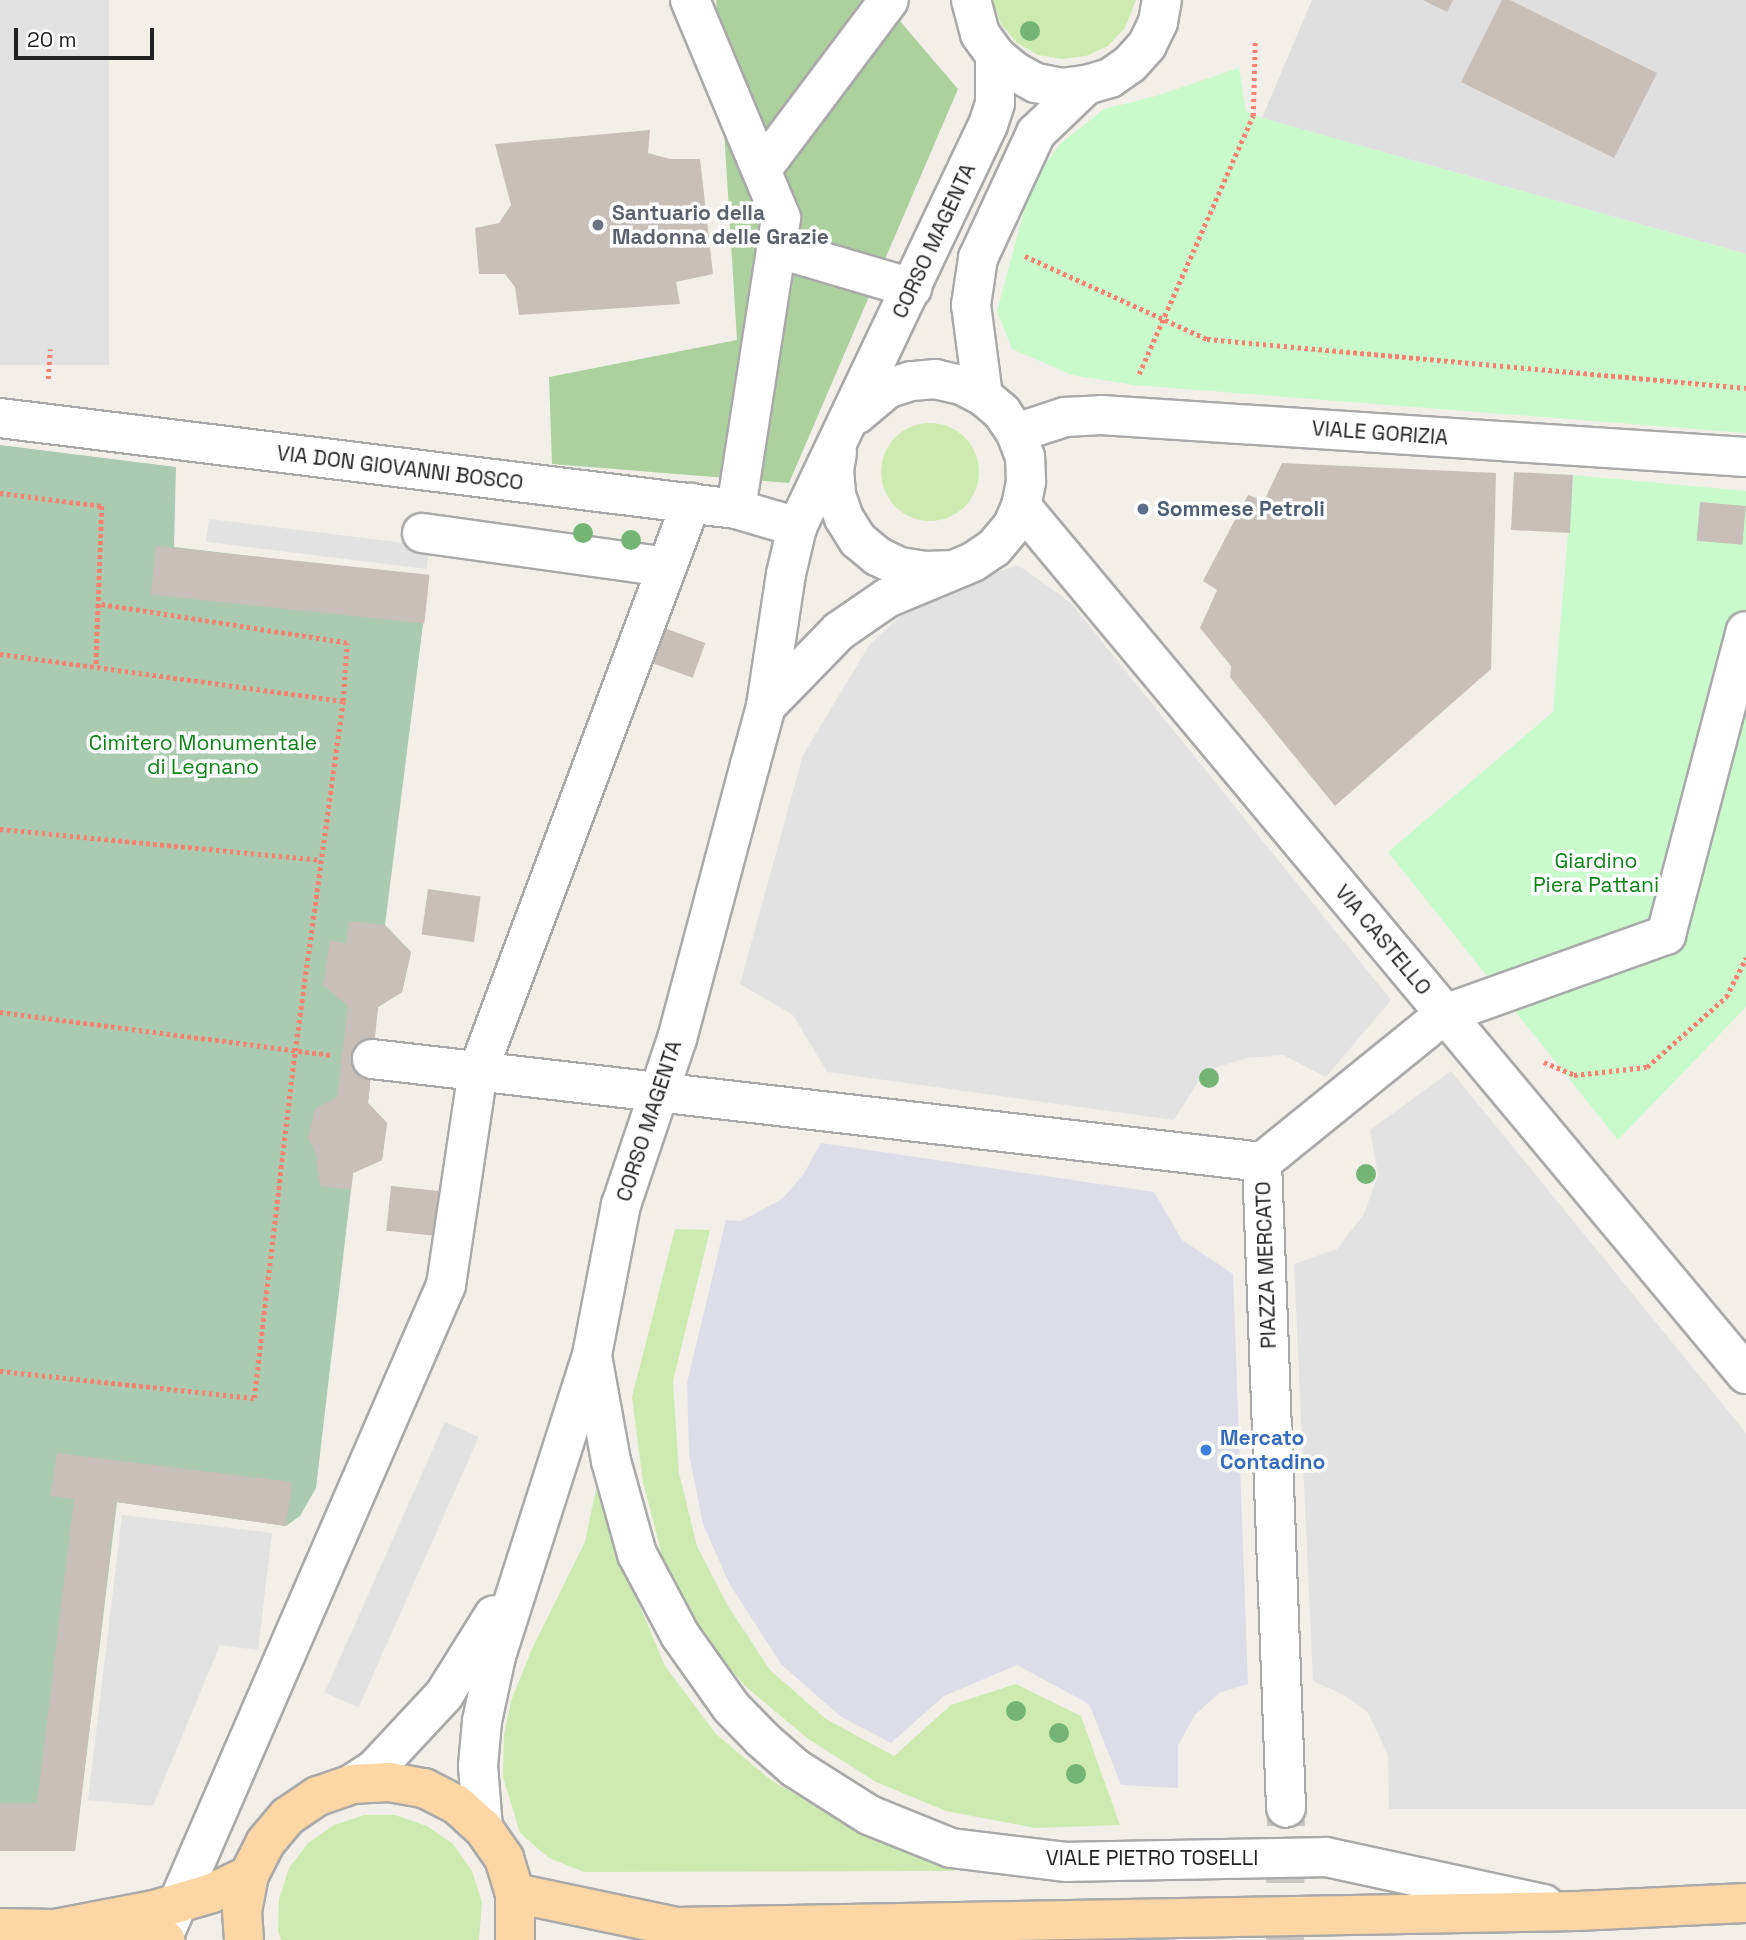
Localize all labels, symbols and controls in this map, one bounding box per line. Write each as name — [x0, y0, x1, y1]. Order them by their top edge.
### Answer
scale bar — [18, 14, 158, 58]
text: 20 m — [27, 26, 77, 53]
street label: CORSO MAGENTA — [887, 160, 981, 322]
place label: Santuario della Madonna delle Grazie — [612, 200, 829, 250]
marker: Santuario della Madonna delle Grazie — [590, 217, 606, 233]
street label: VIALE GORIZIA — [1311, 416, 1449, 450]
street label: VIA DON GIOVANNI BOSCO — [275, 440, 525, 496]
place label: Sommese Petroli — [1157, 496, 1325, 522]
marker: Sommese Petroli — [1135, 501, 1151, 517]
park label: Cimitero Monumentale di Legnano — [89, 730, 317, 780]
park label: Giardino Piera Pattani — [1533, 848, 1659, 898]
street label: VIA CASTELLO — [1330, 880, 1436, 1000]
street label: CORSO MAGENTA — [611, 1037, 687, 1205]
street label: PIAZZA MERCATO — [1250, 1181, 1282, 1349]
place label: Mercato Contadino — [1220, 1425, 1325, 1475]
marker: Mercato Contadino — [1198, 1442, 1214, 1458]
street label: VIALE PIETRO TOSELLI — [1045, 1845, 1259, 1871]

